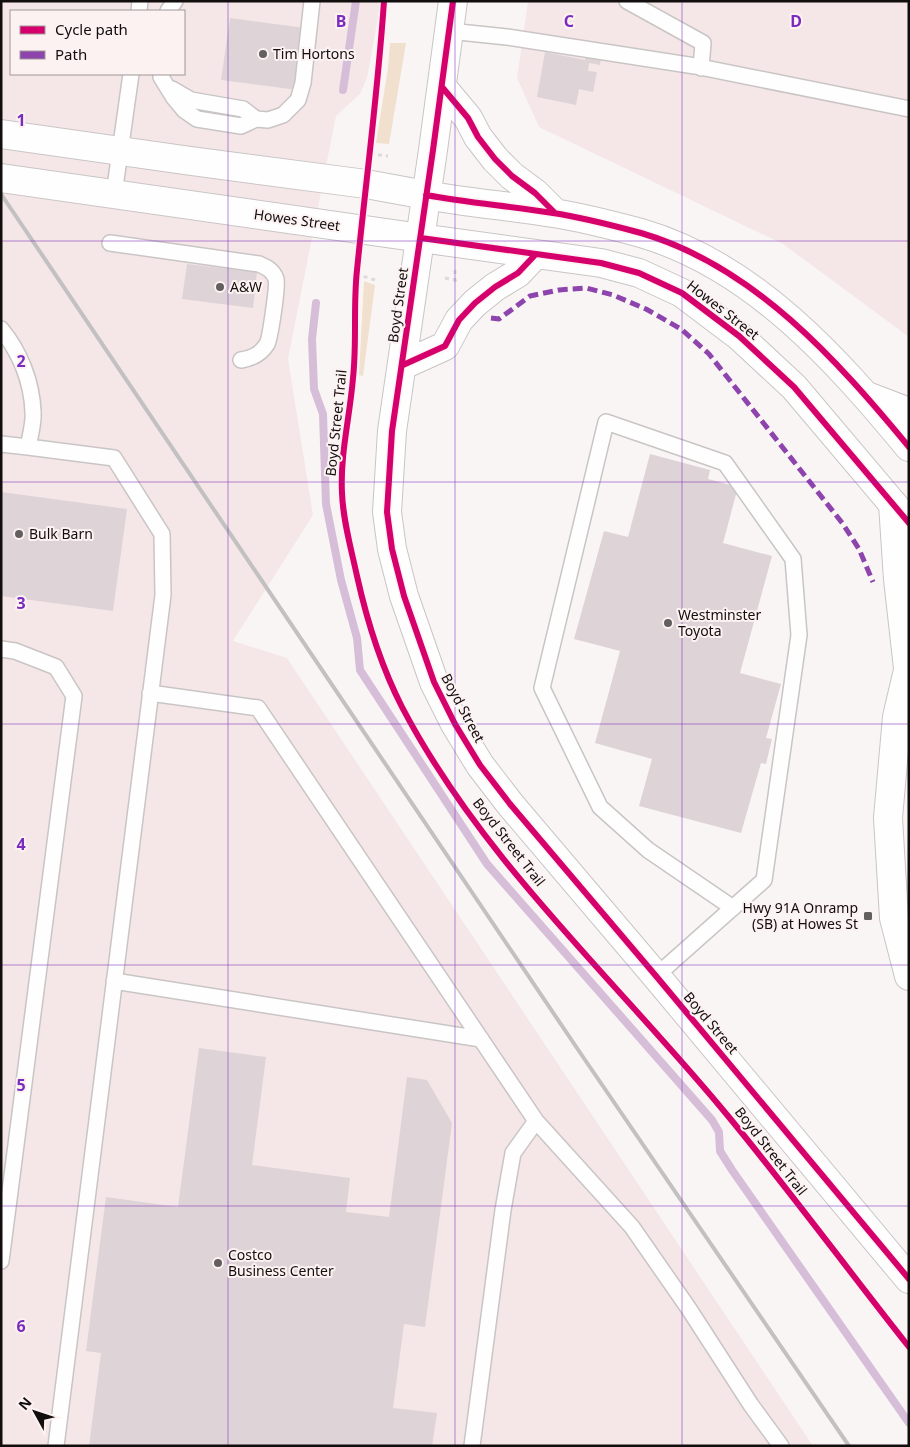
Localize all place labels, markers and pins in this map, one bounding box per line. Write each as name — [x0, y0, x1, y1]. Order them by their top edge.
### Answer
place label: Tim Hortons — [273, 44, 355, 63]
marker: Tim Hortons — [257, 48, 269, 60]
place label: A&W — [230, 277, 262, 296]
marker: A&W — [214, 281, 226, 293]
place label: Bulk Barn — [29, 524, 93, 543]
marker: Bulk Barn — [13, 528, 25, 540]
place label: Westminster Toyota — [678, 605, 761, 640]
marker: Westminster Toyota — [662, 617, 674, 629]
place label: Hwy 91A Onramp (SB) at Howes St — [743, 898, 858, 933]
marker: Hwy 91A Onramp (SB) at Howes St — [862, 910, 874, 922]
place label: Costco Business Center — [228, 1245, 334, 1280]
marker: Costco Business Center — [212, 1257, 224, 1269]

